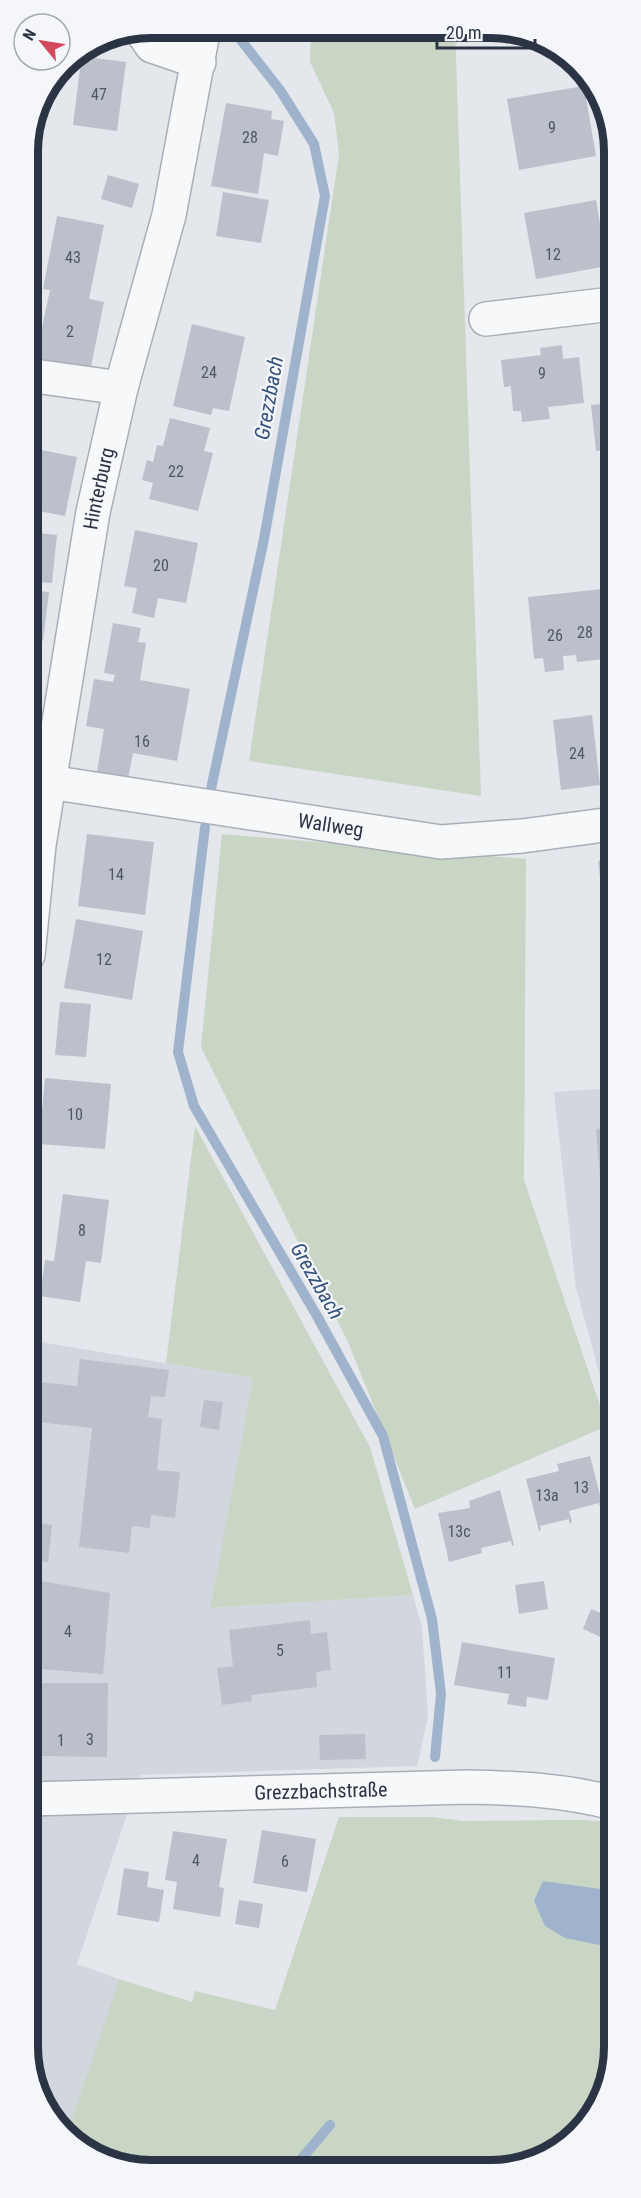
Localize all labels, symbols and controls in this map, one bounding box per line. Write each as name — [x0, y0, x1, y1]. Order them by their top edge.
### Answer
north arrow — [12, 12, 72, 72]
scale bar — [437, 12, 534, 50]
text: 20 m — [446, 22, 481, 43]
text: N — [19, 26, 40, 44]
house number: 47 — [91, 85, 107, 104]
house number: 9 — [548, 118, 556, 137]
house number: 28 — [242, 128, 258, 147]
house number: 12 — [545, 245, 561, 264]
house number: 43 — [65, 248, 81, 267]
house number: 2 — [66, 322, 74, 341]
water label: Grezzbach — [250, 354, 288, 442]
house number: 24 — [201, 363, 217, 382]
house number: 9 — [538, 364, 546, 383]
street label: Hinterburg — [78, 445, 119, 531]
house number: 22 — [168, 462, 184, 481]
house number: 20 — [153, 556, 169, 575]
house number: 28 — [577, 623, 593, 642]
house number: 26 — [547, 626, 563, 645]
house number: 16 — [134, 732, 150, 751]
house number: 24 — [569, 744, 585, 763]
street label: Wallweg — [296, 808, 365, 842]
house number: 14 — [108, 865, 124, 884]
house number: 12 — [96, 950, 112, 969]
house number: 10 — [67, 1105, 83, 1124]
house number: 8 — [78, 1221, 86, 1240]
water label: Grezzbach — [285, 1238, 349, 1324]
house number: 13 — [573, 1478, 589, 1497]
house number: 13a — [535, 1486, 559, 1505]
house number: 13c — [447, 1522, 471, 1541]
house number: 4 — [64, 1622, 72, 1641]
house number: 5 — [276, 1641, 284, 1660]
house number: 11 — [497, 1663, 513, 1682]
house number: 3 — [86, 1730, 94, 1749]
house number: 1 — [57, 1731, 65, 1750]
street label: Grezzbachstraße — [254, 1777, 388, 1805]
house number: 4 — [192, 1851, 200, 1870]
house number: 6 — [281, 1852, 289, 1871]

